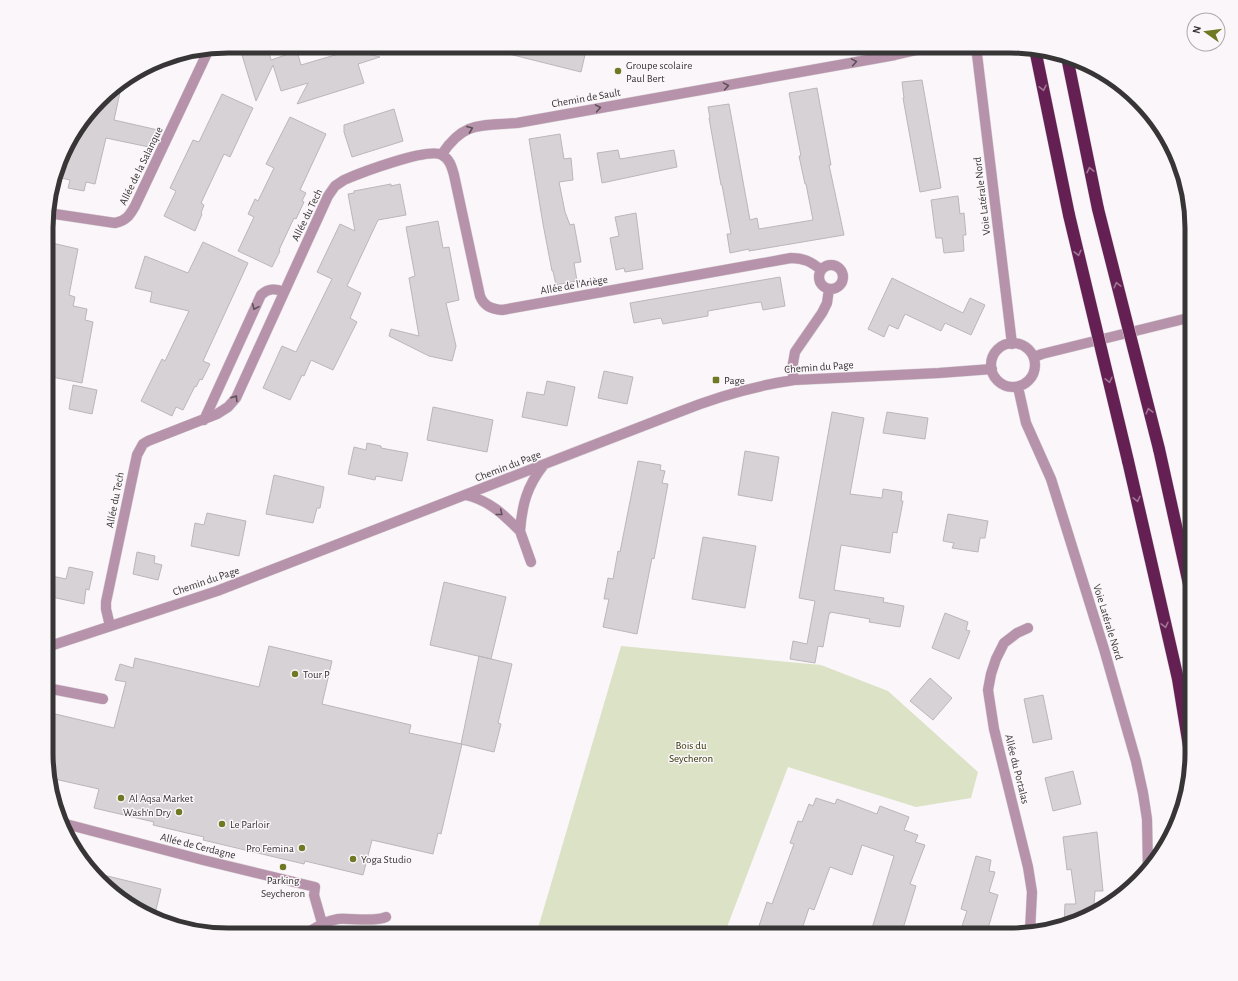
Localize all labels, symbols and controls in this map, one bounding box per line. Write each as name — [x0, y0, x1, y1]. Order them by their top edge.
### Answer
north arrow — [1186, 12, 1226, 52]
text: N — [1191, 25, 1203, 35]
one-way arrow — [851, 59, 857, 67]
place label: Groupe scolaire Paul Bert — [626, 60, 692, 84]
marker: Groupe scolaire Paul Bert — [613, 66, 623, 76]
one-way arrow — [723, 82, 729, 90]
one-way arrow — [1038, 84, 1046, 91]
street label: Chemin de Sault — [551, 86, 622, 109]
one-way arrow — [595, 105, 601, 113]
street label: Allée de la Salanque — [117, 125, 165, 207]
one-way arrow — [466, 125, 473, 133]
street label: Voie Latérale Nord — [972, 156, 992, 236]
one-way arrow — [1087, 167, 1095, 173]
street label: Allée du Tech — [290, 187, 324, 243]
one-way arrow — [1074, 250, 1082, 256]
street label: Allée de l'Ariège — [540, 274, 608, 296]
one-way arrow — [1114, 282, 1122, 288]
one-way arrow — [251, 303, 259, 310]
street label: Chemin du Page — [784, 359, 854, 375]
marker: Page — [711, 375, 721, 385]
place label: Page — [724, 375, 745, 386]
one-way arrow — [1104, 376, 1112, 383]
one-way arrow — [230, 395, 237, 402]
one-way arrow — [1146, 408, 1154, 415]
street label: Chemin du Page — [474, 448, 542, 484]
street label: Allée du Tech — [104, 471, 126, 529]
one-way arrow — [1132, 495, 1140, 502]
one-way arrow — [496, 508, 503, 515]
street label: Chemin du Page — [171, 564, 241, 598]
street label: Voie Latérale Nord — [1091, 583, 1125, 662]
one-way arrow — [1161, 622, 1169, 628]
marker: Tour P — [290, 669, 300, 679]
place label: Tour P — [303, 669, 330, 680]
street label: Allée du Portalas — [1003, 733, 1031, 805]
park label: Bois du Seycheron — [669, 740, 713, 764]
marker: Al Aqsa Market — [116, 793, 126, 803]
place label: Al Aqsa Market — [129, 793, 194, 804]
place label: Wash'n Dry — [123, 807, 171, 818]
marker: Wash'n Dry — [174, 807, 184, 817]
marker: Le Parloir — [217, 819, 227, 829]
place label: Le Parloir — [230, 819, 270, 830]
street label: Allée de Cerdagne — [159, 831, 237, 861]
place label: Pro Femina — [246, 843, 294, 854]
marker: Pro Femina — [297, 843, 307, 853]
marker: Yoga Studio — [348, 854, 358, 864]
place label: Yoga Studio — [361, 854, 412, 865]
marker: Parking Seycheron — [278, 862, 288, 872]
place label: Parking Seycheron — [261, 875, 305, 899]

